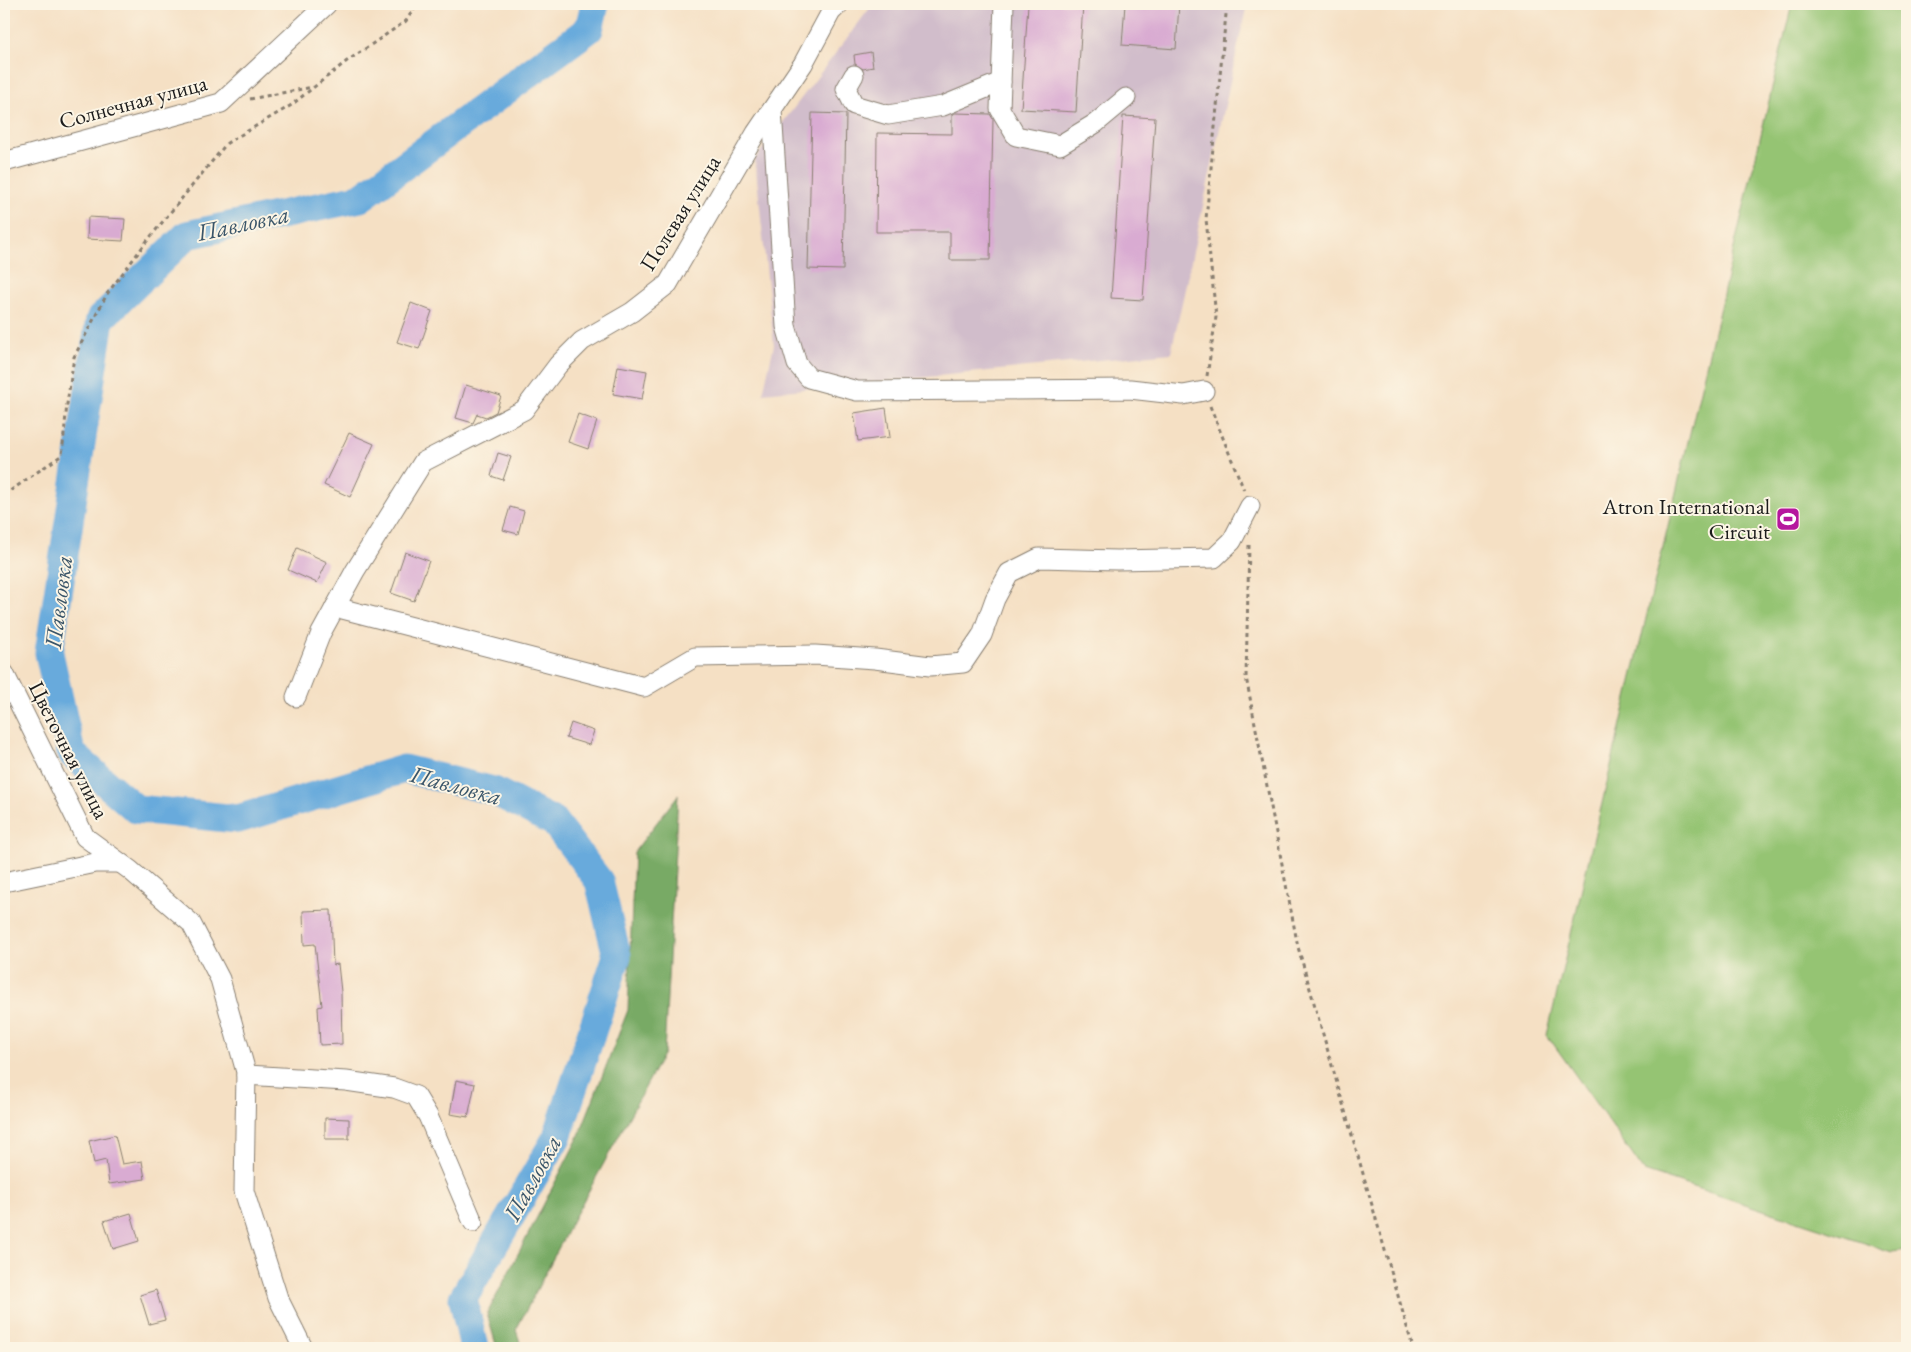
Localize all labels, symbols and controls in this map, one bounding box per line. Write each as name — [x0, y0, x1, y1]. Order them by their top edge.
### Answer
street label: Солнечная улица — [56, 68, 211, 136]
street label: Полевая улица — [633, 149, 727, 276]
water label: Павловка — [193, 198, 292, 248]
place label: Atron International Circuit — [1601, 492, 1770, 546]
sports icon: Atron International Circuit — [1775, 506, 1801, 532]
water label: Павловка — [37, 554, 79, 651]
street label: Цветочная улица — [22, 676, 116, 824]
water label: Павловка — [406, 758, 505, 812]
water label: Павловка — [495, 1130, 568, 1227]

